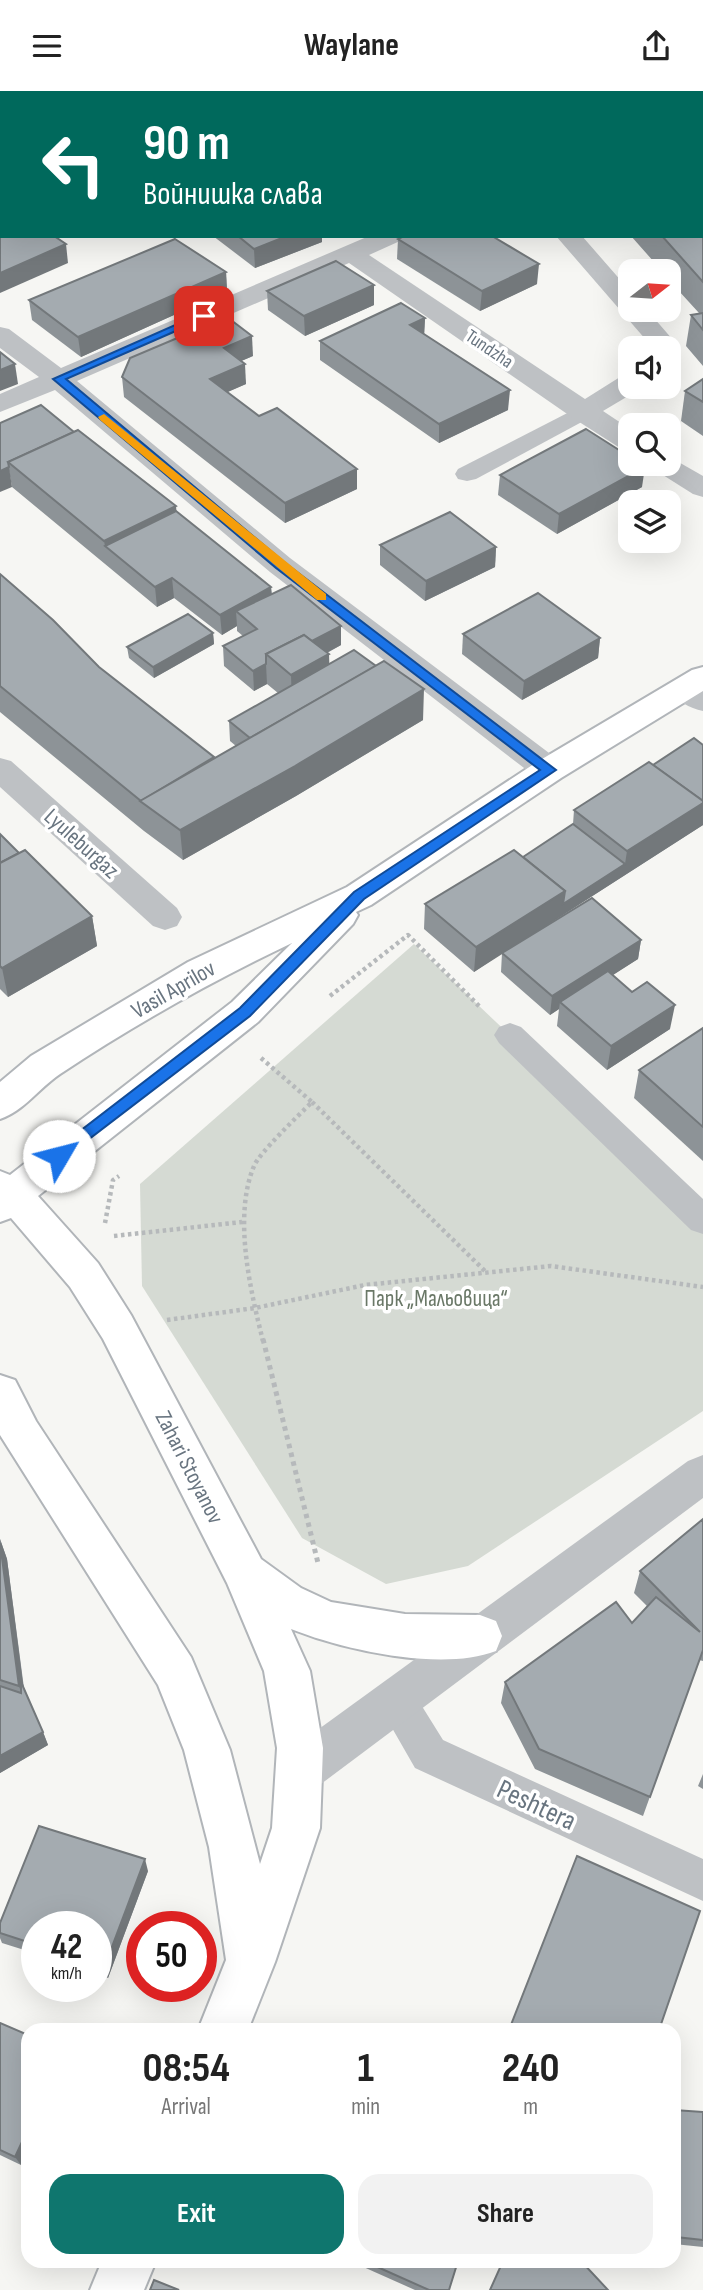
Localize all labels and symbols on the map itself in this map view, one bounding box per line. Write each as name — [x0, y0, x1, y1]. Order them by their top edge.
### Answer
north arrow — [618, 259, 681, 322]
pin — [174, 286, 234, 346]
street label: Tundzha — [461, 325, 517, 373]
street label: Lyuleburgaz — [38, 803, 125, 885]
street label: Vasil Aprilov — [127, 955, 221, 1025]
position arrow — [22, 1119, 96, 1193]
park label: Парк „Мальовица“ — [364, 1285, 508, 1313]
street label: Zahari Stoyanov — [149, 1406, 230, 1529]
street label: Peshtera — [492, 1773, 581, 1838]
speed limit sign: 50 — [126, 1911, 217, 2002]

